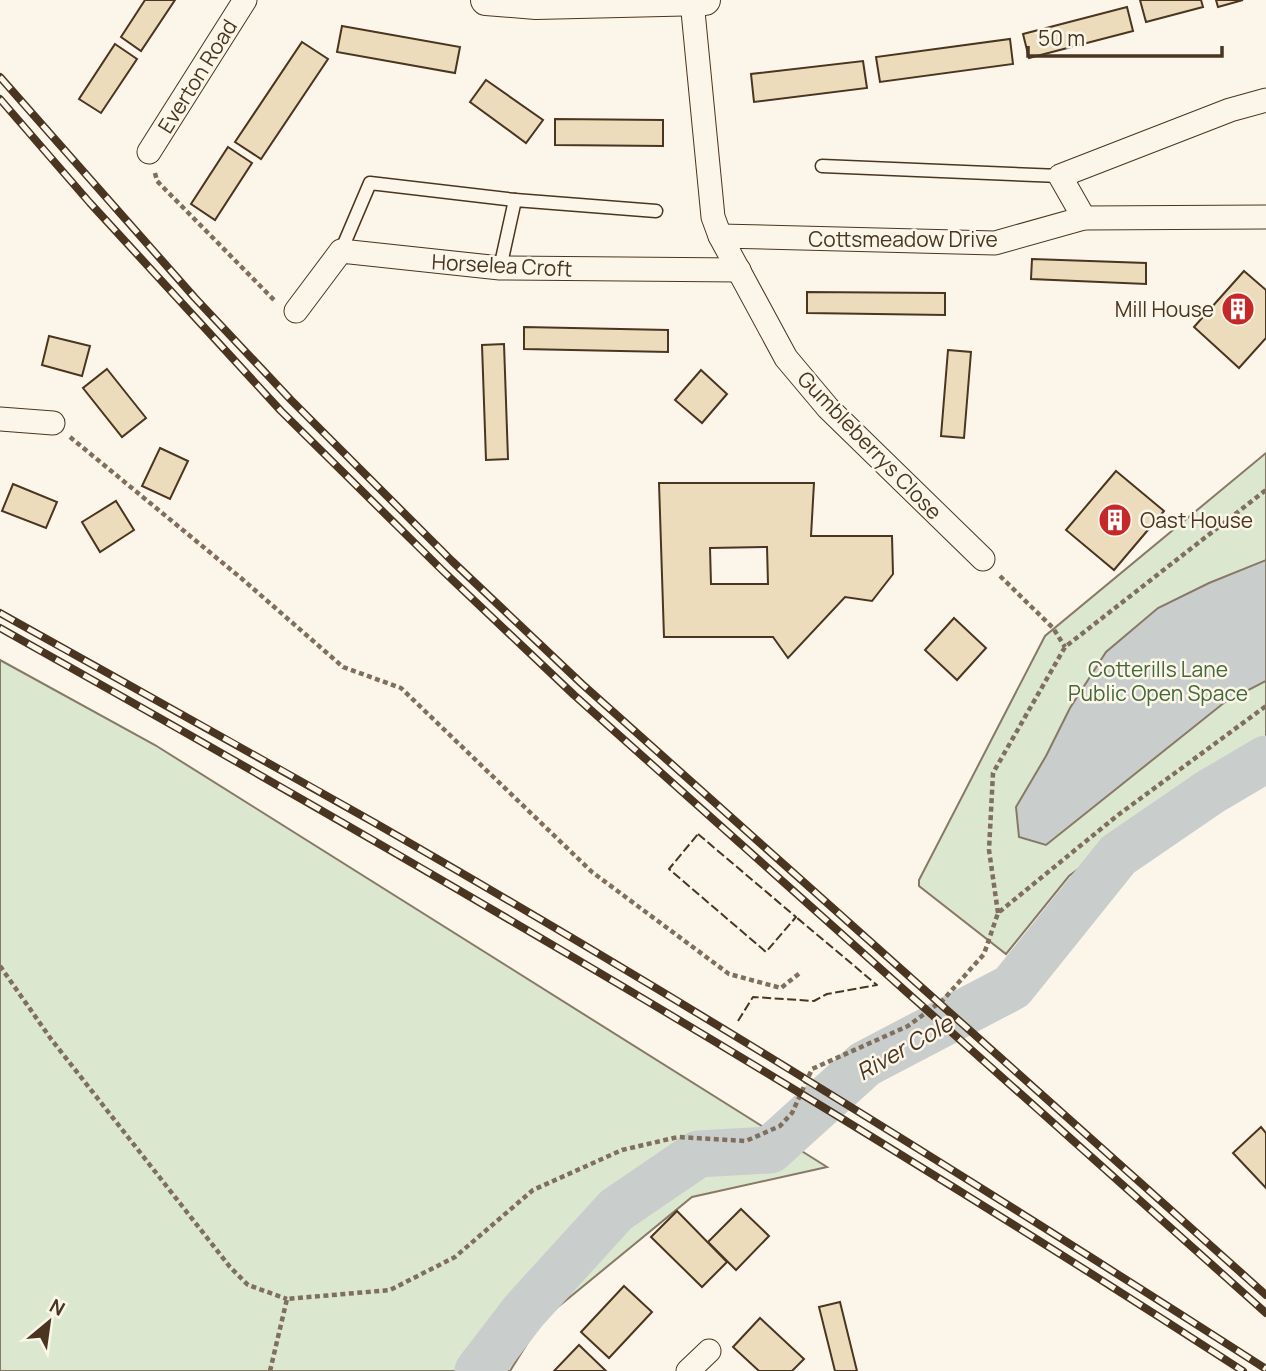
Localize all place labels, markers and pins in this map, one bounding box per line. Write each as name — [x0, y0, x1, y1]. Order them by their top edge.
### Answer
building icon: Mill House — [1219, 290, 1257, 328]
place label: Mill House — [1115, 295, 1214, 323]
building icon: Oast House — [1096, 501, 1134, 539]
place label: Oast House — [1140, 506, 1253, 534]

